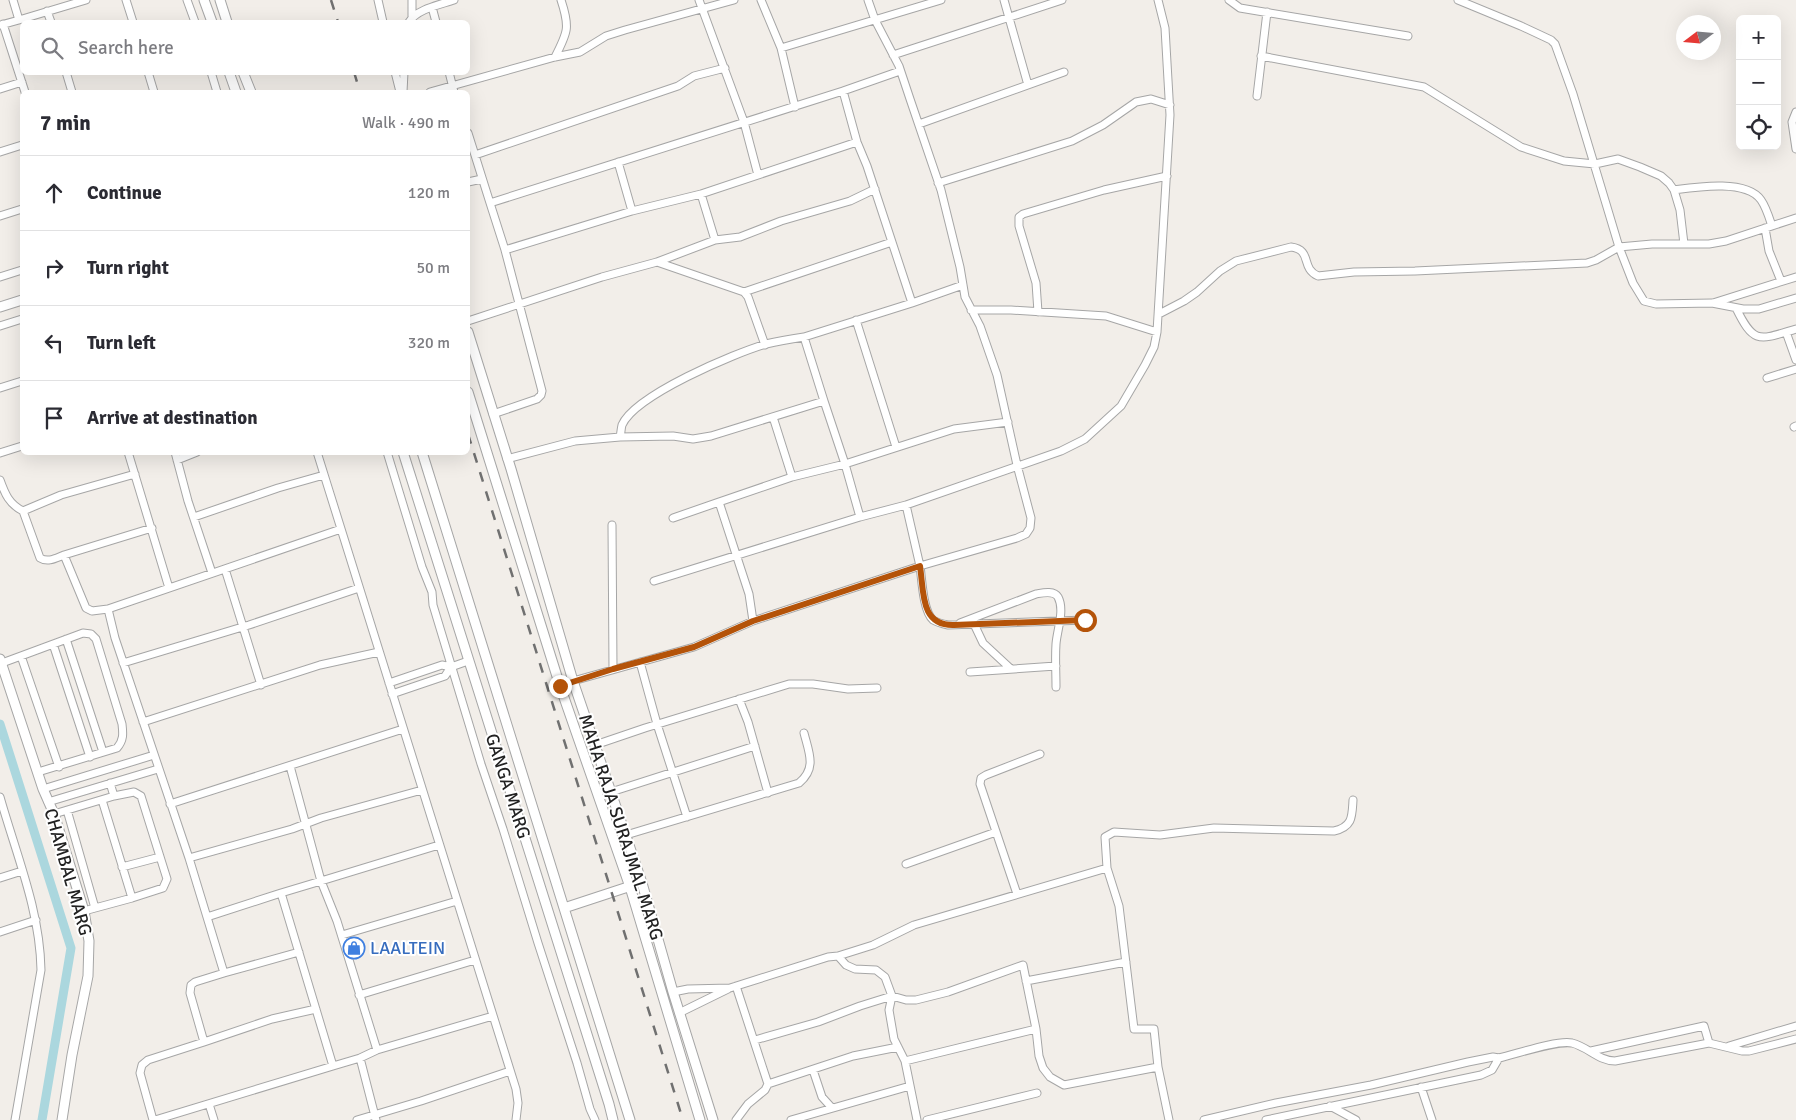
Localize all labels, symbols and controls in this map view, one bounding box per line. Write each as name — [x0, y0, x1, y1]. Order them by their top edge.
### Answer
north arrow — [1676, 15, 1721, 60]
map controls — [1736, 15, 1781, 150]
button: + — [1736, 15, 1781, 60]
search box — [20, 20, 470, 75]
icon: search — [38, 34, 66, 62]
text: Search here — [78, 36, 174, 60]
button: − — [1736, 60, 1781, 105]
button: locate — [1736, 105, 1781, 150]
text: 7 min — [40, 110, 91, 136]
text: Walk · 490 m — [362, 113, 450, 133]
icon: ahead — [40, 179, 68, 207]
text: Continue — [87, 181, 162, 205]
text: 120 m — [408, 183, 450, 203]
icon: right — [40, 254, 68, 282]
text: Turn right — [87, 256, 169, 280]
text: 50 m — [416, 258, 450, 278]
icon: left — [40, 329, 68, 357]
text: Turn left — [87, 331, 156, 355]
text: 320 m — [408, 333, 450, 353]
icon: arrive — [40, 404, 68, 432]
text: Arrive at destination — [87, 406, 258, 430]
route start — [1074, 609, 1097, 632]
route end — [549, 675, 572, 698]
street label: MAHA RAJA SURAJMAL MARG — [574, 711, 668, 943]
street label: GANGA MARG — [481, 731, 535, 841]
street label: CHAMBAL MARG — [39, 806, 97, 938]
shop icon: LAALTEIN — [342, 936, 366, 960]
place label: LAALTEIN — [370, 937, 445, 959]

